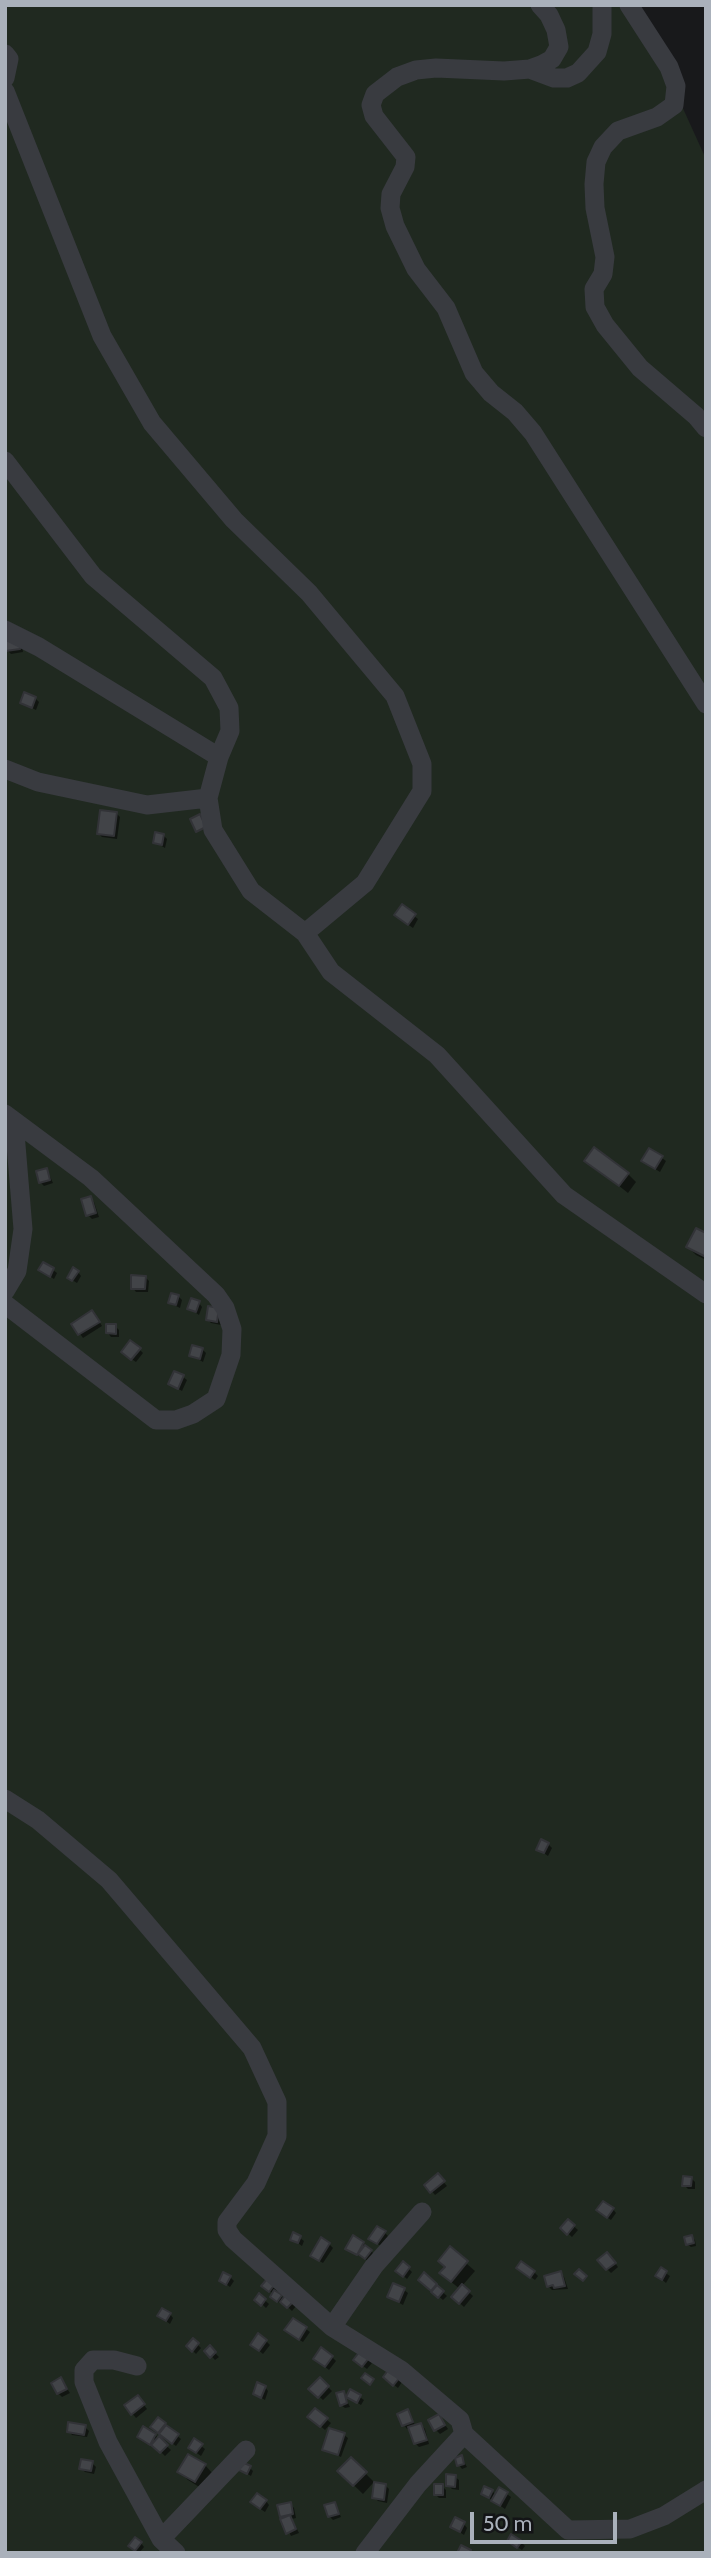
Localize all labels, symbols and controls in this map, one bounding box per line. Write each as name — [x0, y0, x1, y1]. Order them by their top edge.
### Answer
scale bar — [473, 2498, 620, 2542]
text: 50 m — [483, 2511, 532, 2536]

